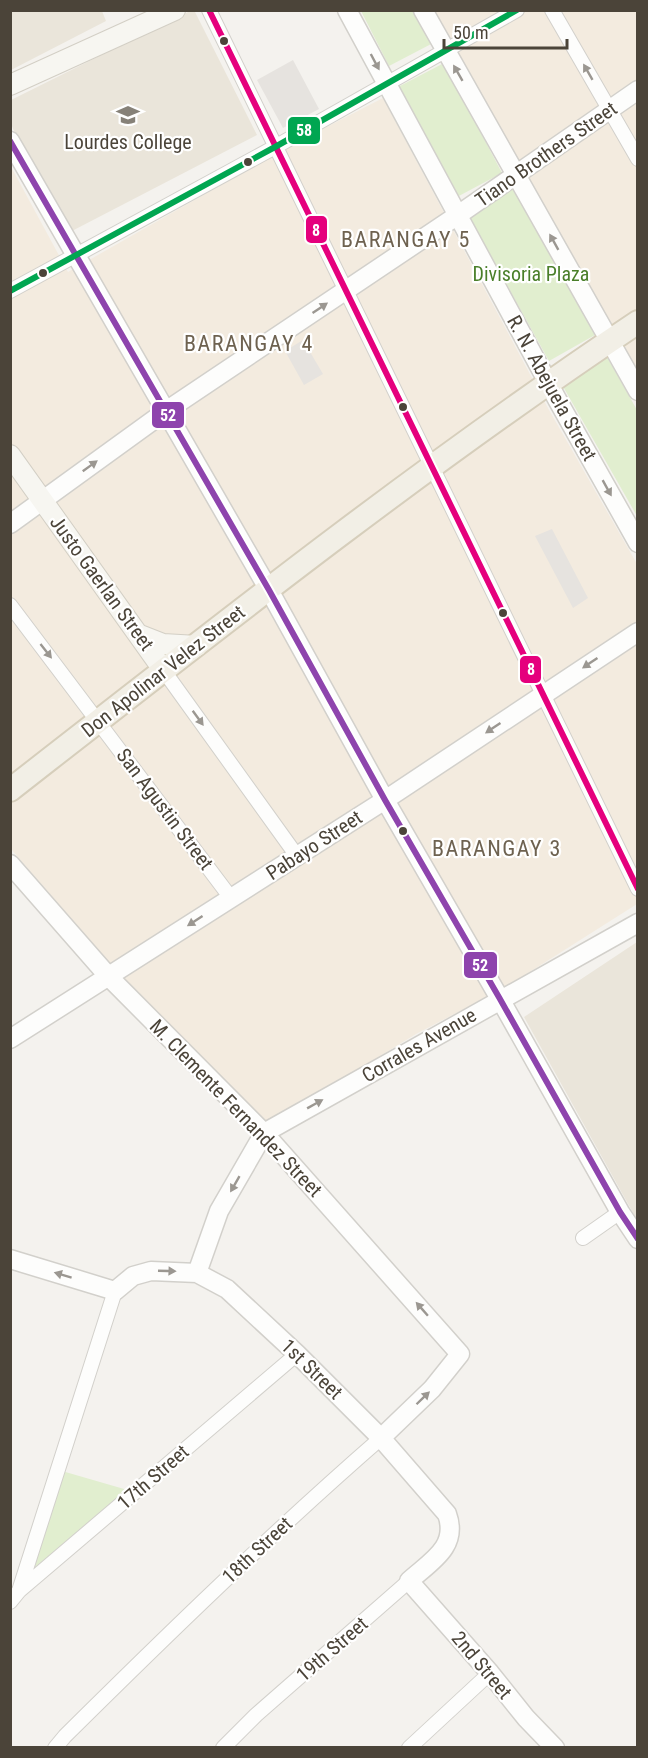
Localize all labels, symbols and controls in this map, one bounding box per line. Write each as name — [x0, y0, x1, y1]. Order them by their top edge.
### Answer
scale bar — [444, 12, 567, 50]
text: 50 m — [453, 22, 488, 43]
unlabelled marker — [218, 35, 230, 47]
one-way arrow — [370, 54, 380, 71]
one-way arrow — [583, 63, 593, 80]
one-way arrow — [452, 65, 463, 81]
street label: Tiano Brothers Street — [471, 96, 622, 212]
school or university icon: Lourdes College — [115, 102, 141, 128]
line badge: 58 — [287, 116, 321, 145]
text: 58 — [296, 121, 312, 140]
place label: Lourdes College — [64, 130, 192, 154]
unlabelled marker — [242, 156, 254, 168]
line badge: 8 — [305, 215, 328, 244]
text: 8 — [312, 221, 320, 240]
district label: BARANGAY 5 — [341, 227, 471, 252]
one-way arrow — [549, 234, 559, 251]
park label: Divisoria Plaza — [473, 262, 589, 286]
unlabelled marker — [37, 267, 49, 279]
one-way arrow — [311, 302, 327, 314]
street label: R. N. Abejuela Street — [502, 311, 602, 465]
district label: BARANGAY 4 — [184, 331, 314, 356]
line badge: 52 — [151, 401, 185, 429]
unlabelled marker — [397, 401, 409, 413]
text: 52 — [160, 406, 176, 425]
one-way arrow — [81, 460, 97, 472]
one-way arrow — [602, 480, 612, 497]
street label: Justo Gaerlan Street — [45, 511, 159, 655]
street label: Don Apolinar Velez Street — [77, 600, 250, 742]
unlabelled marker — [497, 607, 509, 619]
one-way arrow — [40, 644, 52, 659]
line badge: 8 — [519, 655, 542, 684]
one-way arrow — [581, 658, 598, 669]
text: 8 — [527, 660, 535, 679]
one-way arrow — [192, 710, 204, 726]
one-way arrow — [485, 722, 501, 733]
street label: San Agustin Street — [111, 743, 219, 875]
street label: Pabayo Street — [262, 805, 367, 885]
unlabelled marker — [397, 825, 409, 837]
district label: BARANGAY 3 — [432, 836, 562, 861]
one-way arrow — [187, 916, 203, 927]
line badge: 52 — [463, 951, 498, 979]
text: 52 — [472, 956, 488, 975]
street label: Corrales Avenue — [358, 1003, 480, 1087]
street label: M. Clemente Fernandez Street — [145, 1014, 327, 1202]
one-way arrow — [307, 1099, 324, 1109]
one-way arrow — [230, 1176, 240, 1193]
one-way arrow — [158, 1267, 177, 1276]
one-way arrow — [54, 1270, 72, 1279]
one-way arrow — [415, 1302, 429, 1317]
street label: 1st Street — [276, 1334, 348, 1404]
one-way arrow — [415, 1391, 429, 1405]
street label: 17th Street — [112, 1439, 194, 1515]
street label: 18th Street — [217, 1512, 297, 1588]
street label: 19th Street — [291, 1611, 373, 1687]
street label: 2nd Street — [447, 1626, 517, 1704]

